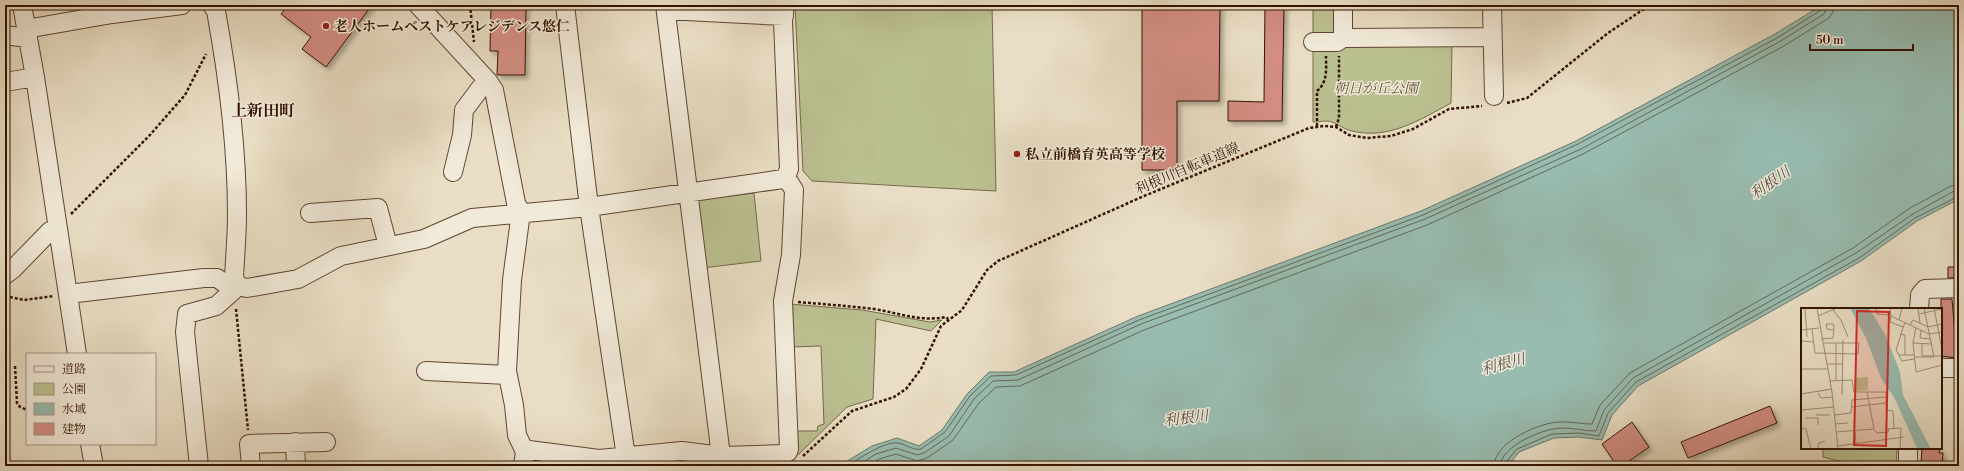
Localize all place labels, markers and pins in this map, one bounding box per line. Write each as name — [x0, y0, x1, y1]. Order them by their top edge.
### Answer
place label: 老人ホームベストケアレジデンス悠仁 — [334, 18, 570, 36]
marker: 老人ホームベストケアレジデンス悠仁 — [321, 21, 331, 31]
place label: 私立前橋育英高等学校 — [1025, 146, 1165, 164]
marker: 私立前橋育英高等学校 — [1012, 149, 1022, 159]

